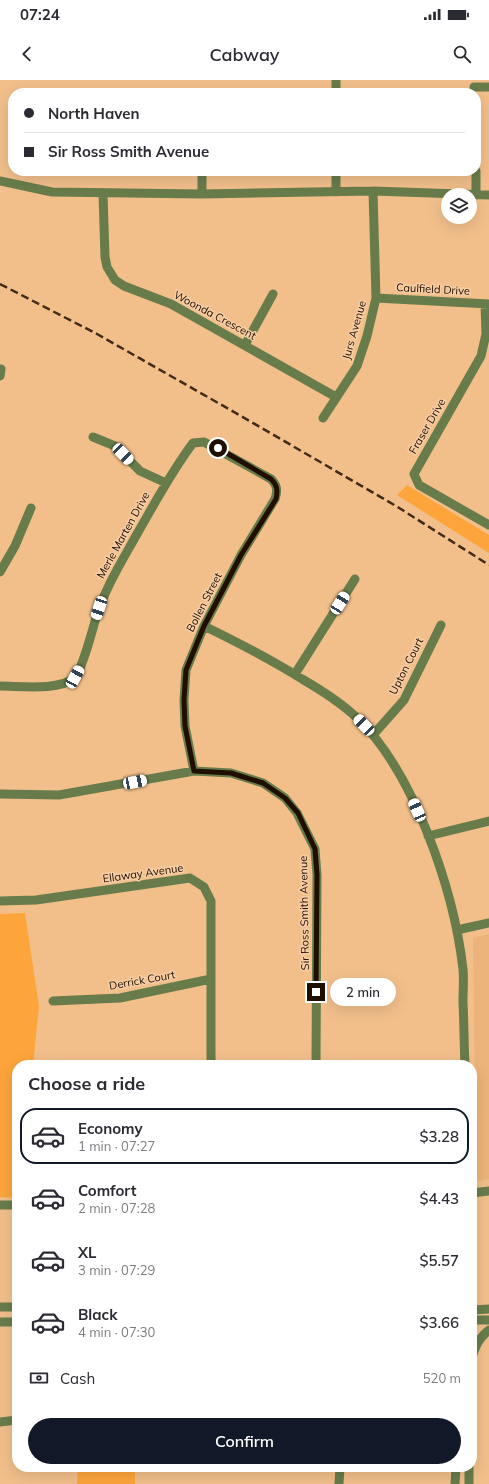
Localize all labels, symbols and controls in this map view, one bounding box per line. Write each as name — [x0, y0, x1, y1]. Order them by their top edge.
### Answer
text: 07:24 — [20, 5, 60, 24]
icon: back — [16, 43, 38, 65]
text: Cabway — [210, 43, 279, 66]
icon: search — [451, 43, 473, 65]
text: North Haven — [48, 104, 139, 123]
text: Sir Ross Smith Avenue — [48, 142, 209, 161]
map controls — [441, 188, 477, 224]
button: layers — [441, 188, 477, 224]
street label: Caulfield Drive — [396, 280, 470, 298]
street label: Woonda Crescent — [171, 287, 259, 343]
street label: Jurs Avenue — [339, 299, 369, 361]
street label: Fraser Drive — [406, 396, 448, 456]
route start — [209, 439, 227, 457]
car — [110, 441, 136, 467]
street label: Merle Marten Drive — [93, 489, 153, 581]
street label: Bollen Street — [183, 570, 225, 634]
car — [329, 590, 351, 616]
car — [90, 595, 108, 621]
street label: Upton Court — [386, 635, 426, 697]
car — [64, 664, 86, 690]
car — [351, 712, 377, 738]
car — [122, 774, 148, 790]
car — [407, 797, 427, 823]
street label: Sir Ross Smith Avenue — [296, 856, 312, 970]
street label: Ellaway Avenue — [102, 860, 184, 886]
street label: Derrick Court — [108, 967, 176, 993]
callout: 2 min — [330, 978, 396, 1006]
route end — [307, 983, 325, 1001]
text: 2 min — [346, 984, 380, 1000]
text: Choose a ride — [28, 1072, 145, 1095]
icon: car — [30, 1118, 66, 1154]
text: Economy — [78, 1119, 143, 1138]
text: $3.28 — [419, 1127, 459, 1146]
text: 1 min · 07:27 — [78, 1138, 155, 1154]
icon: car — [30, 1180, 66, 1216]
text: Comfort — [78, 1181, 136, 1200]
text: $4.43 — [419, 1189, 459, 1208]
text: 2 min · 07:28 — [78, 1200, 155, 1216]
icon: car — [30, 1242, 66, 1278]
text: XL — [78, 1243, 96, 1262]
text: $5.57 — [419, 1251, 459, 1270]
text: 3 min · 07:29 — [78, 1262, 155, 1278]
icon: car — [30, 1304, 66, 1340]
text: Black — [78, 1305, 117, 1324]
text: $3.66 — [419, 1313, 459, 1332]
text: 4 min · 07:30 — [78, 1324, 155, 1340]
icon: cash — [28, 1367, 50, 1389]
text: Cash — [60, 1369, 95, 1388]
text: 520 m — [423, 1370, 461, 1386]
button: Confirm — [28, 1418, 461, 1464]

